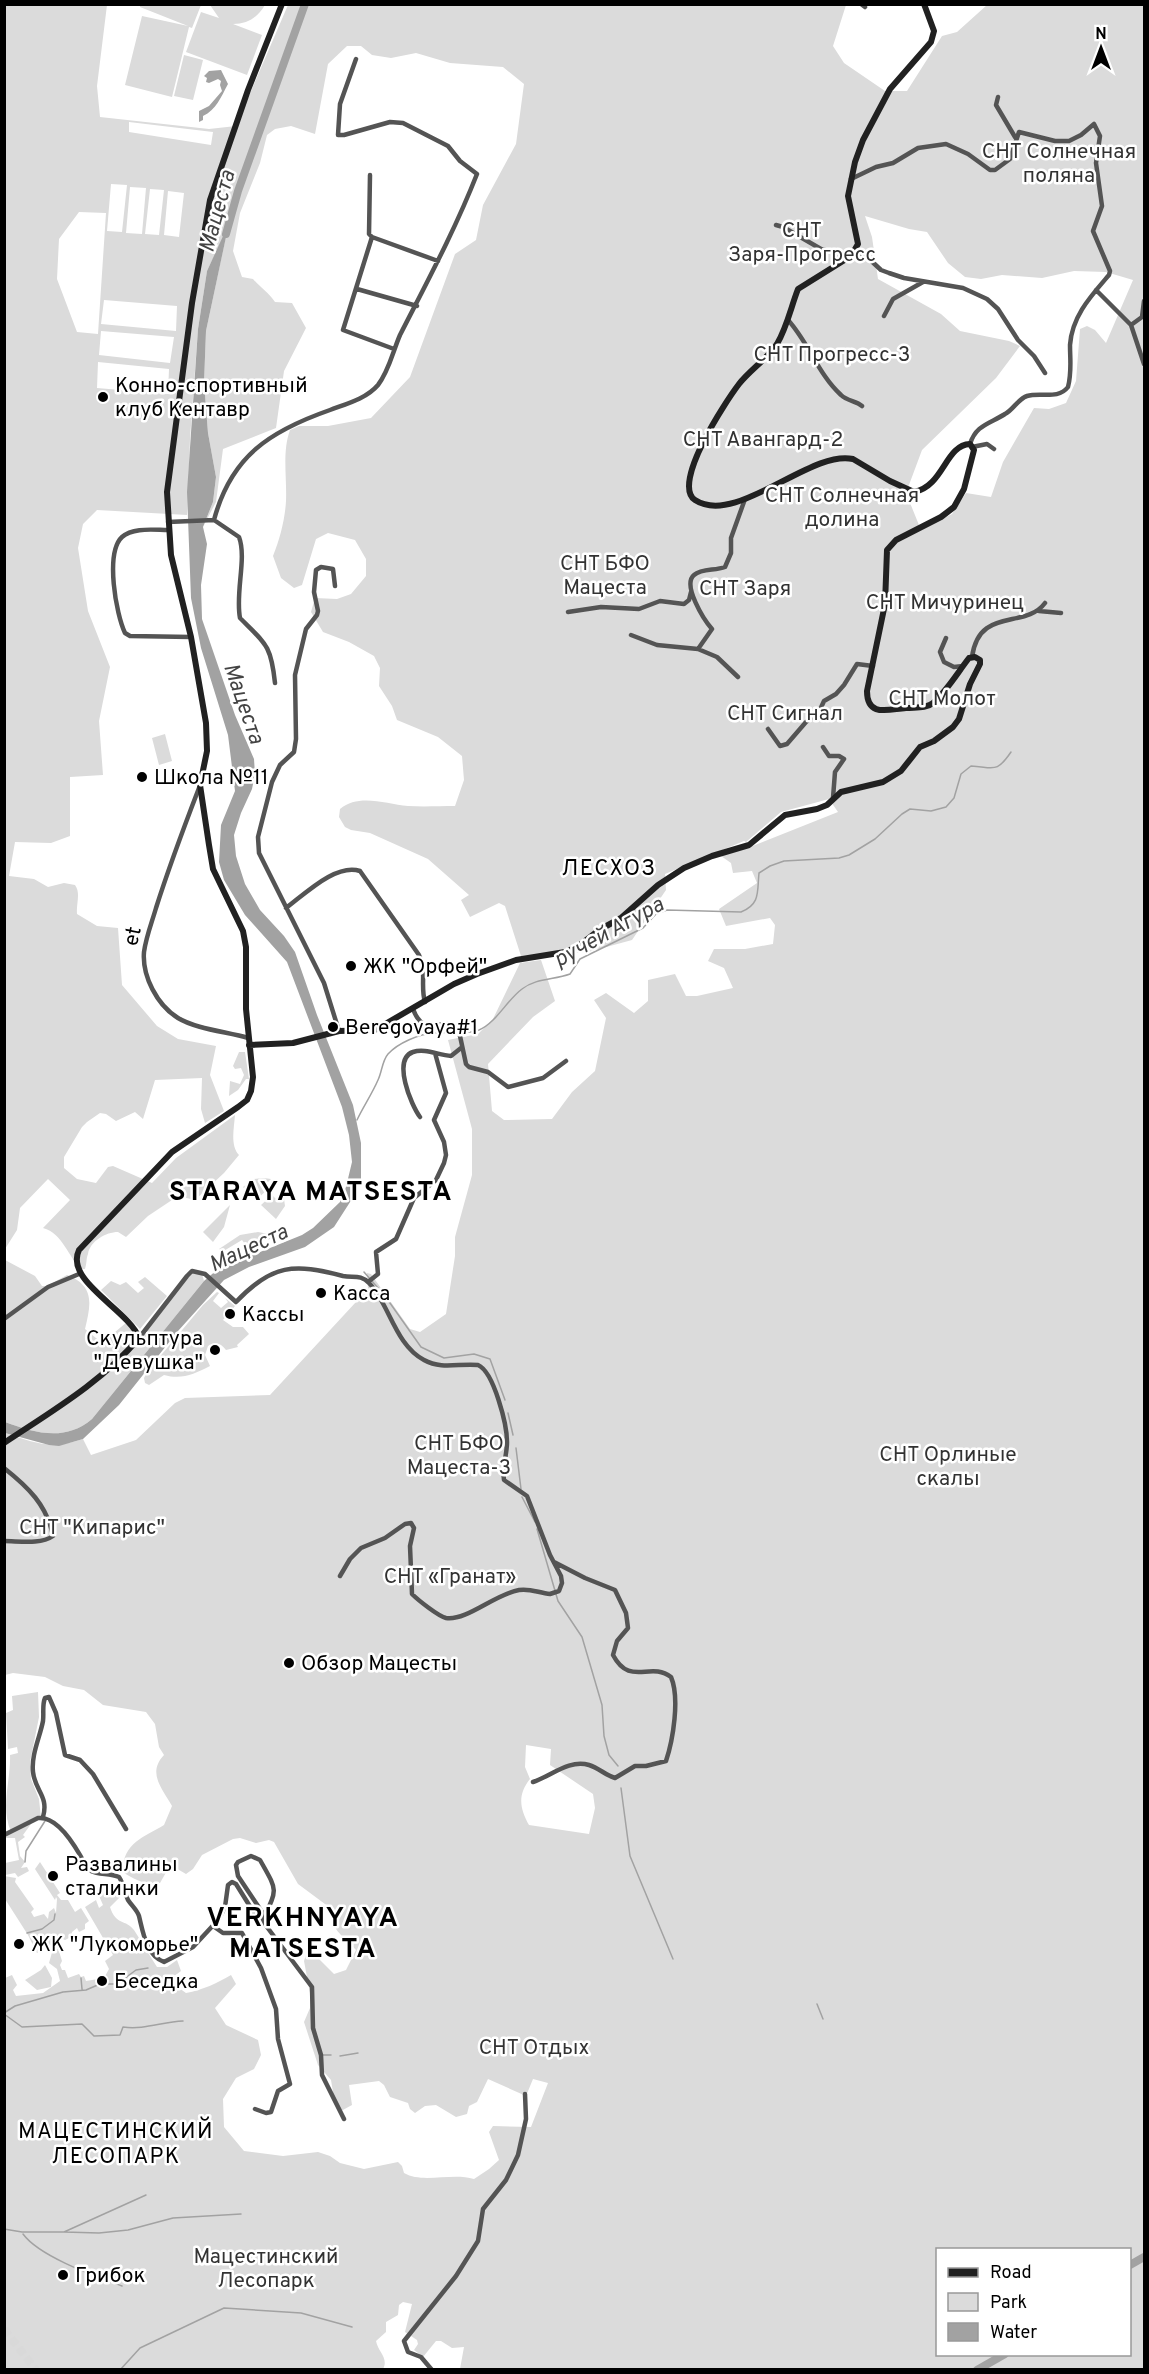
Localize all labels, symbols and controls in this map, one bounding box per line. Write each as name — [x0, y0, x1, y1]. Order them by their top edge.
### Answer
north arrow — [1071, 18, 1131, 78]
text: N — [1095, 25, 1107, 45]
park label: СНТ Солнечная поляна — [982, 139, 1136, 190]
water label: Мацеста — [195, 167, 242, 256]
park label: СНТ Заря-Прогресс — [728, 218, 876, 269]
park label: СНТ Прогресс-3 — [753, 342, 911, 369]
place label: Конно-спортивный клуб Кентавр — [115, 373, 308, 424]
marker: Конно-спортивный клуб Кентавр — [96, 390, 110, 404]
park label: СНТ Авангард-2 — [683, 427, 843, 454]
park label: СНТ Солнечная долина — [765, 483, 919, 534]
park label: СНТ БФО Мацеста — [560, 551, 650, 602]
park label: СНТ Заря — [699, 576, 791, 603]
park label: СНТ Мичуринец — [866, 590, 1024, 617]
water label: Мацеста — [216, 660, 269, 748]
park label: СНТ Молот — [888, 686, 996, 713]
park label: СНТ Сигнал — [727, 701, 843, 728]
place label: Школа №11 — [154, 765, 269, 792]
marker: Школа №11 — [135, 770, 149, 784]
district label: ЛЕСХОЗ — [561, 856, 657, 883]
water label: ручей Агура — [549, 892, 670, 975]
street label: et — [118, 924, 149, 948]
place label: ЖК "Орфей" — [363, 954, 487, 981]
marker: ЖК "Орфей" — [344, 959, 358, 973]
place label: Beregovaya#1 — [345, 1015, 478, 1042]
marker: Beregovaya#1 — [326, 1020, 340, 1034]
district label: STARAYA MATSESTA — [169, 1176, 453, 1210]
water label: Мацеста — [205, 1219, 293, 1279]
place label: Касса — [333, 1281, 390, 1308]
marker: Касса — [314, 1286, 328, 1300]
place label: Кассы — [242, 1302, 304, 1329]
marker: Кассы — [223, 1307, 237, 1321]
place label: Скульптура "Девушка" — [86, 1326, 203, 1377]
marker: Скульптура "Девушка" — [208, 1343, 222, 1357]
park label: СНТ БФО Мацеста-3 — [407, 1431, 511, 1482]
park label: СНТ Орлиные скалы — [879, 1442, 1017, 1493]
park label: СНТ "Кипарис" — [19, 1515, 165, 1542]
park label: СНТ «Гранат» — [384, 1564, 517, 1591]
place label: Обзор Мацесты — [301, 1651, 457, 1678]
marker: Обзор Мацесты — [282, 1656, 296, 1670]
place label: Развалины сталинки — [65, 1852, 178, 1903]
marker: Развалины сталинки — [46, 1869, 60, 1883]
district label: VERKHNYAYA MATSESTA — [207, 1902, 399, 1967]
place label: ЖК "Лукоморье" — [31, 1932, 198, 1959]
marker: ЖК "Лукоморье" — [12, 1937, 26, 1951]
place label: Беседка — [114, 1969, 198, 1996]
marker: Беседка — [95, 1974, 109, 1988]
park label: СНТ Отдых — [479, 2035, 589, 2062]
district label: МАЦЕСТИНСКИЙ ЛЕСОПАРК — [18, 2116, 214, 2171]
park label: Мацестинский Лесопарк — [194, 2244, 338, 2295]
legend — [936, 2248, 1131, 2356]
text: Road — [990, 2262, 1032, 2285]
place label: Грибок — [75, 2263, 146, 2290]
marker: Грибок — [56, 2268, 70, 2282]
text: Park — [990, 2292, 1027, 2315]
text: Water — [990, 2322, 1037, 2345]

